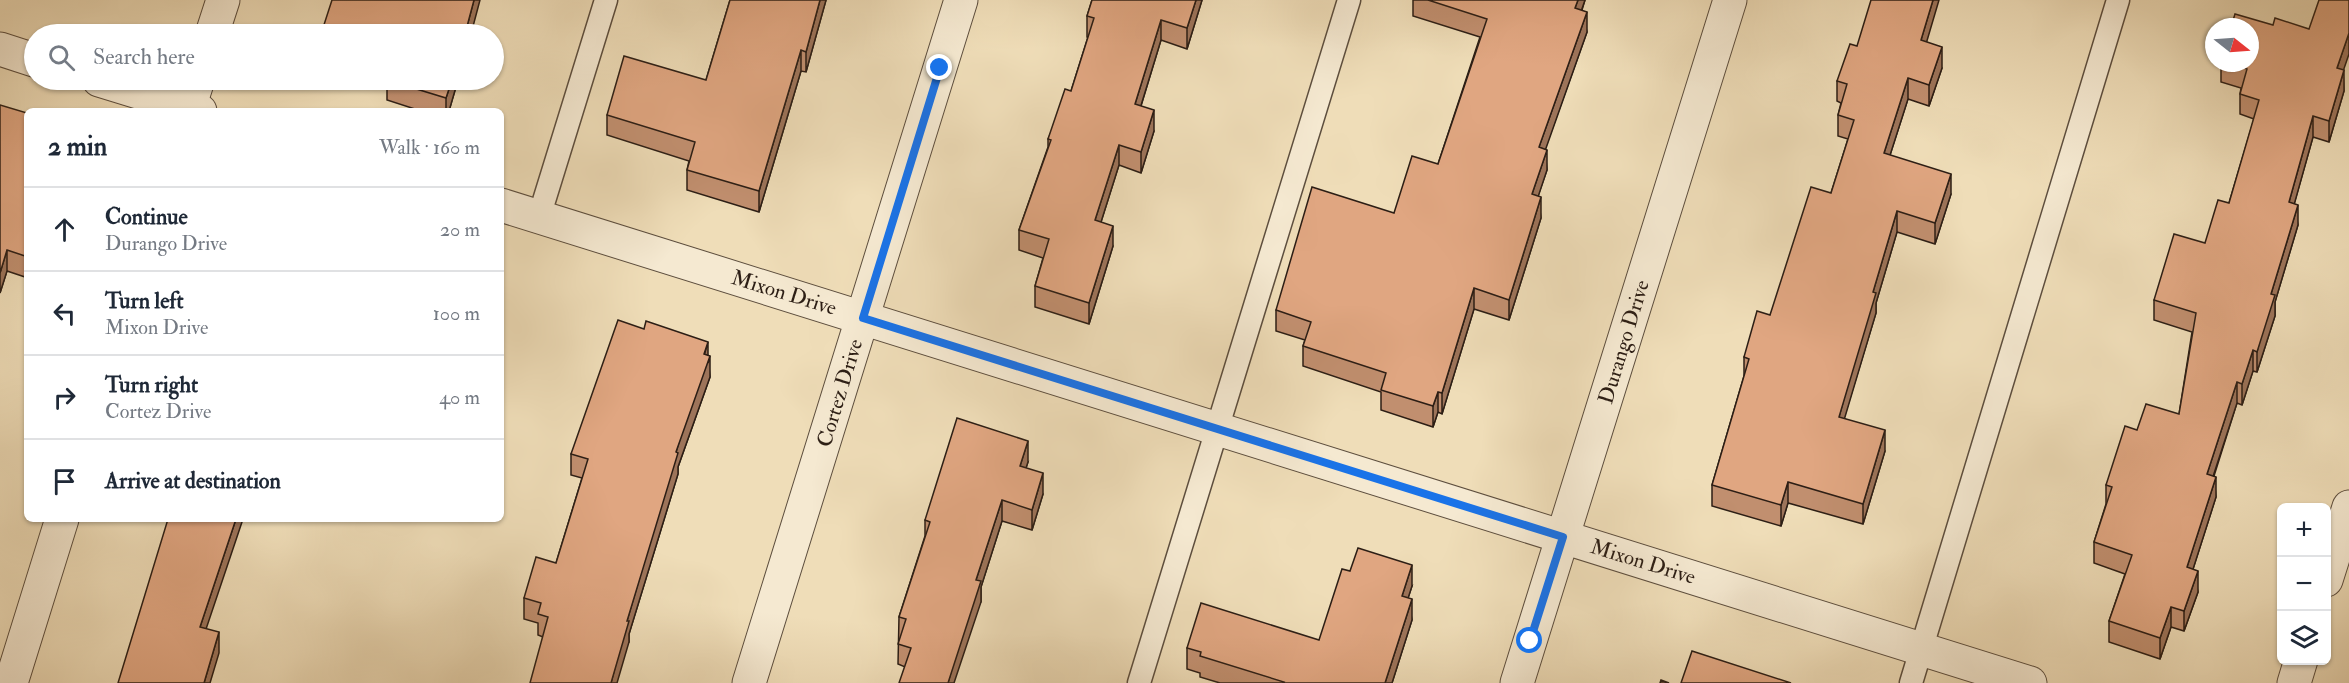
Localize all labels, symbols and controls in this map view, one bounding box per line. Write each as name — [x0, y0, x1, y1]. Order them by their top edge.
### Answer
north arrow — [2205, 18, 2259, 72]
search box — [24, 24, 504, 90]
icon: search — [45, 41, 78, 74]
text: Search here — [93, 43, 195, 71]
route end — [926, 54, 952, 80]
text: 2 min — [48, 131, 107, 163]
text: Walk · 160 m — [379, 135, 480, 160]
text: Continue — [105, 203, 188, 231]
icon: ahead — [48, 213, 81, 246]
text: 20 m — [440, 217, 480, 242]
text: Durango Drive — [105, 231, 227, 256]
street label: Mixon Drive — [728, 264, 840, 322]
street label: Durango Drive — [1592, 277, 1656, 407]
text: Turn left — [105, 287, 184, 315]
icon: left — [48, 297, 81, 330]
text: 100 m — [433, 301, 480, 326]
text: Mixon Drive — [105, 315, 208, 340]
street label: Cortez Drive — [811, 335, 869, 450]
text: Turn right — [105, 371, 198, 399]
icon: right — [48, 381, 81, 414]
text: 40 m — [439, 385, 480, 410]
text: Cortez Drive — [105, 399, 211, 424]
icon: arrive — [48, 465, 81, 498]
text: Arrive at destination — [105, 467, 281, 495]
map controls — [2277, 503, 2331, 665]
button: + — [2277, 503, 2331, 557]
street label: Mixon Drive — [1587, 533, 1699, 591]
button: − — [2277, 557, 2331, 611]
button: layers — [2277, 611, 2331, 665]
route start — [1516, 627, 1542, 653]

